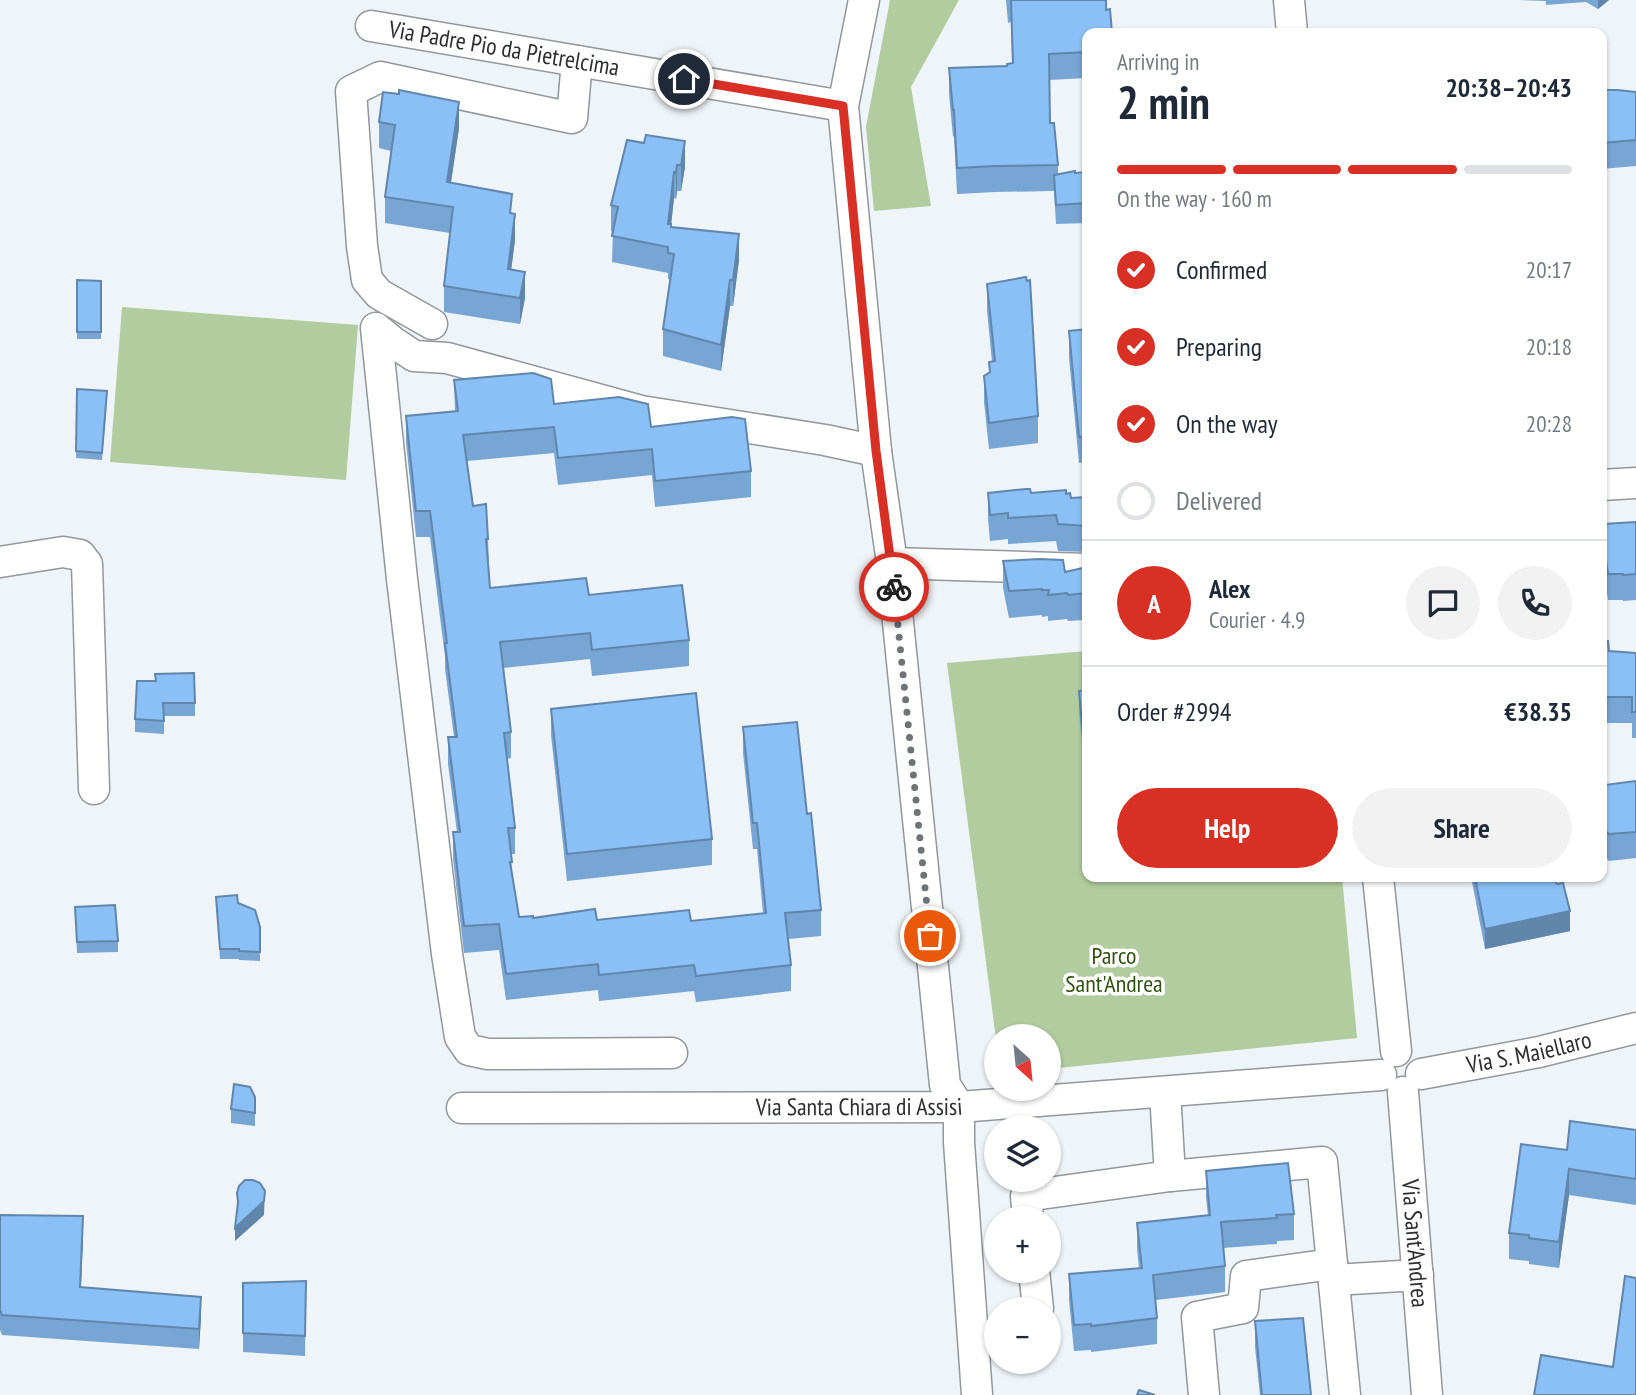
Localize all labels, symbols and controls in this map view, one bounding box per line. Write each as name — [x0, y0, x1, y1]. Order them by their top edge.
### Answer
street label: Via Padre Pio da Pietrelcima — [386, 13, 622, 83]
text: Arriving in — [1117, 47, 1199, 76]
pin — [654, 49, 714, 109]
icon: home — [665, 60, 703, 98]
text: 20:38–20:43 — [1445, 71, 1572, 104]
text: 2 min — [1117, 72, 1210, 132]
text: On the way · 160 m — [1117, 184, 1272, 213]
icon: check — [1117, 251, 1155, 289]
text: Confirmed — [1176, 253, 1267, 286]
text: 20:17 — [1526, 255, 1572, 284]
icon: check — [1117, 328, 1155, 366]
text: Preparing — [1176, 330, 1262, 363]
text: 20:18 — [1526, 332, 1572, 361]
icon: check — [1117, 405, 1155, 443]
text: On the way — [1176, 407, 1278, 440]
text: 20:28 — [1526, 409, 1572, 438]
text: Delivered — [1176, 484, 1262, 517]
courier — [859, 552, 929, 622]
button: chat — [1406, 566, 1480, 640]
button: phone — [1498, 566, 1572, 640]
icon: bike — [875, 568, 913, 606]
text: Alex — [1209, 572, 1250, 605]
text: A — [1147, 587, 1161, 620]
text: Courier · 4.9 — [1209, 605, 1305, 634]
text: Order #2994 — [1117, 695, 1232, 728]
text: €38.35 — [1504, 695, 1572, 728]
button: Help — [1117, 788, 1338, 868]
button: Share — [1352, 788, 1572, 868]
pin — [900, 906, 960, 966]
icon: bag — [911, 917, 949, 955]
park label: Parco Sant'Andrea — [1065, 940, 1163, 999]
north arrow — [984, 1024, 1060, 1101]
map controls — [984, 1024, 1061, 1374]
street label: Via S. Maiellaro — [1463, 1024, 1594, 1080]
street label: Via Santa Chiara di Assisi — [755, 1091, 963, 1122]
button: layers — [984, 1115, 1061, 1192]
street label: Via Sant'Andrea — [1395, 1177, 1436, 1309]
button: + — [984, 1206, 1061, 1283]
button: − — [984, 1297, 1061, 1374]

